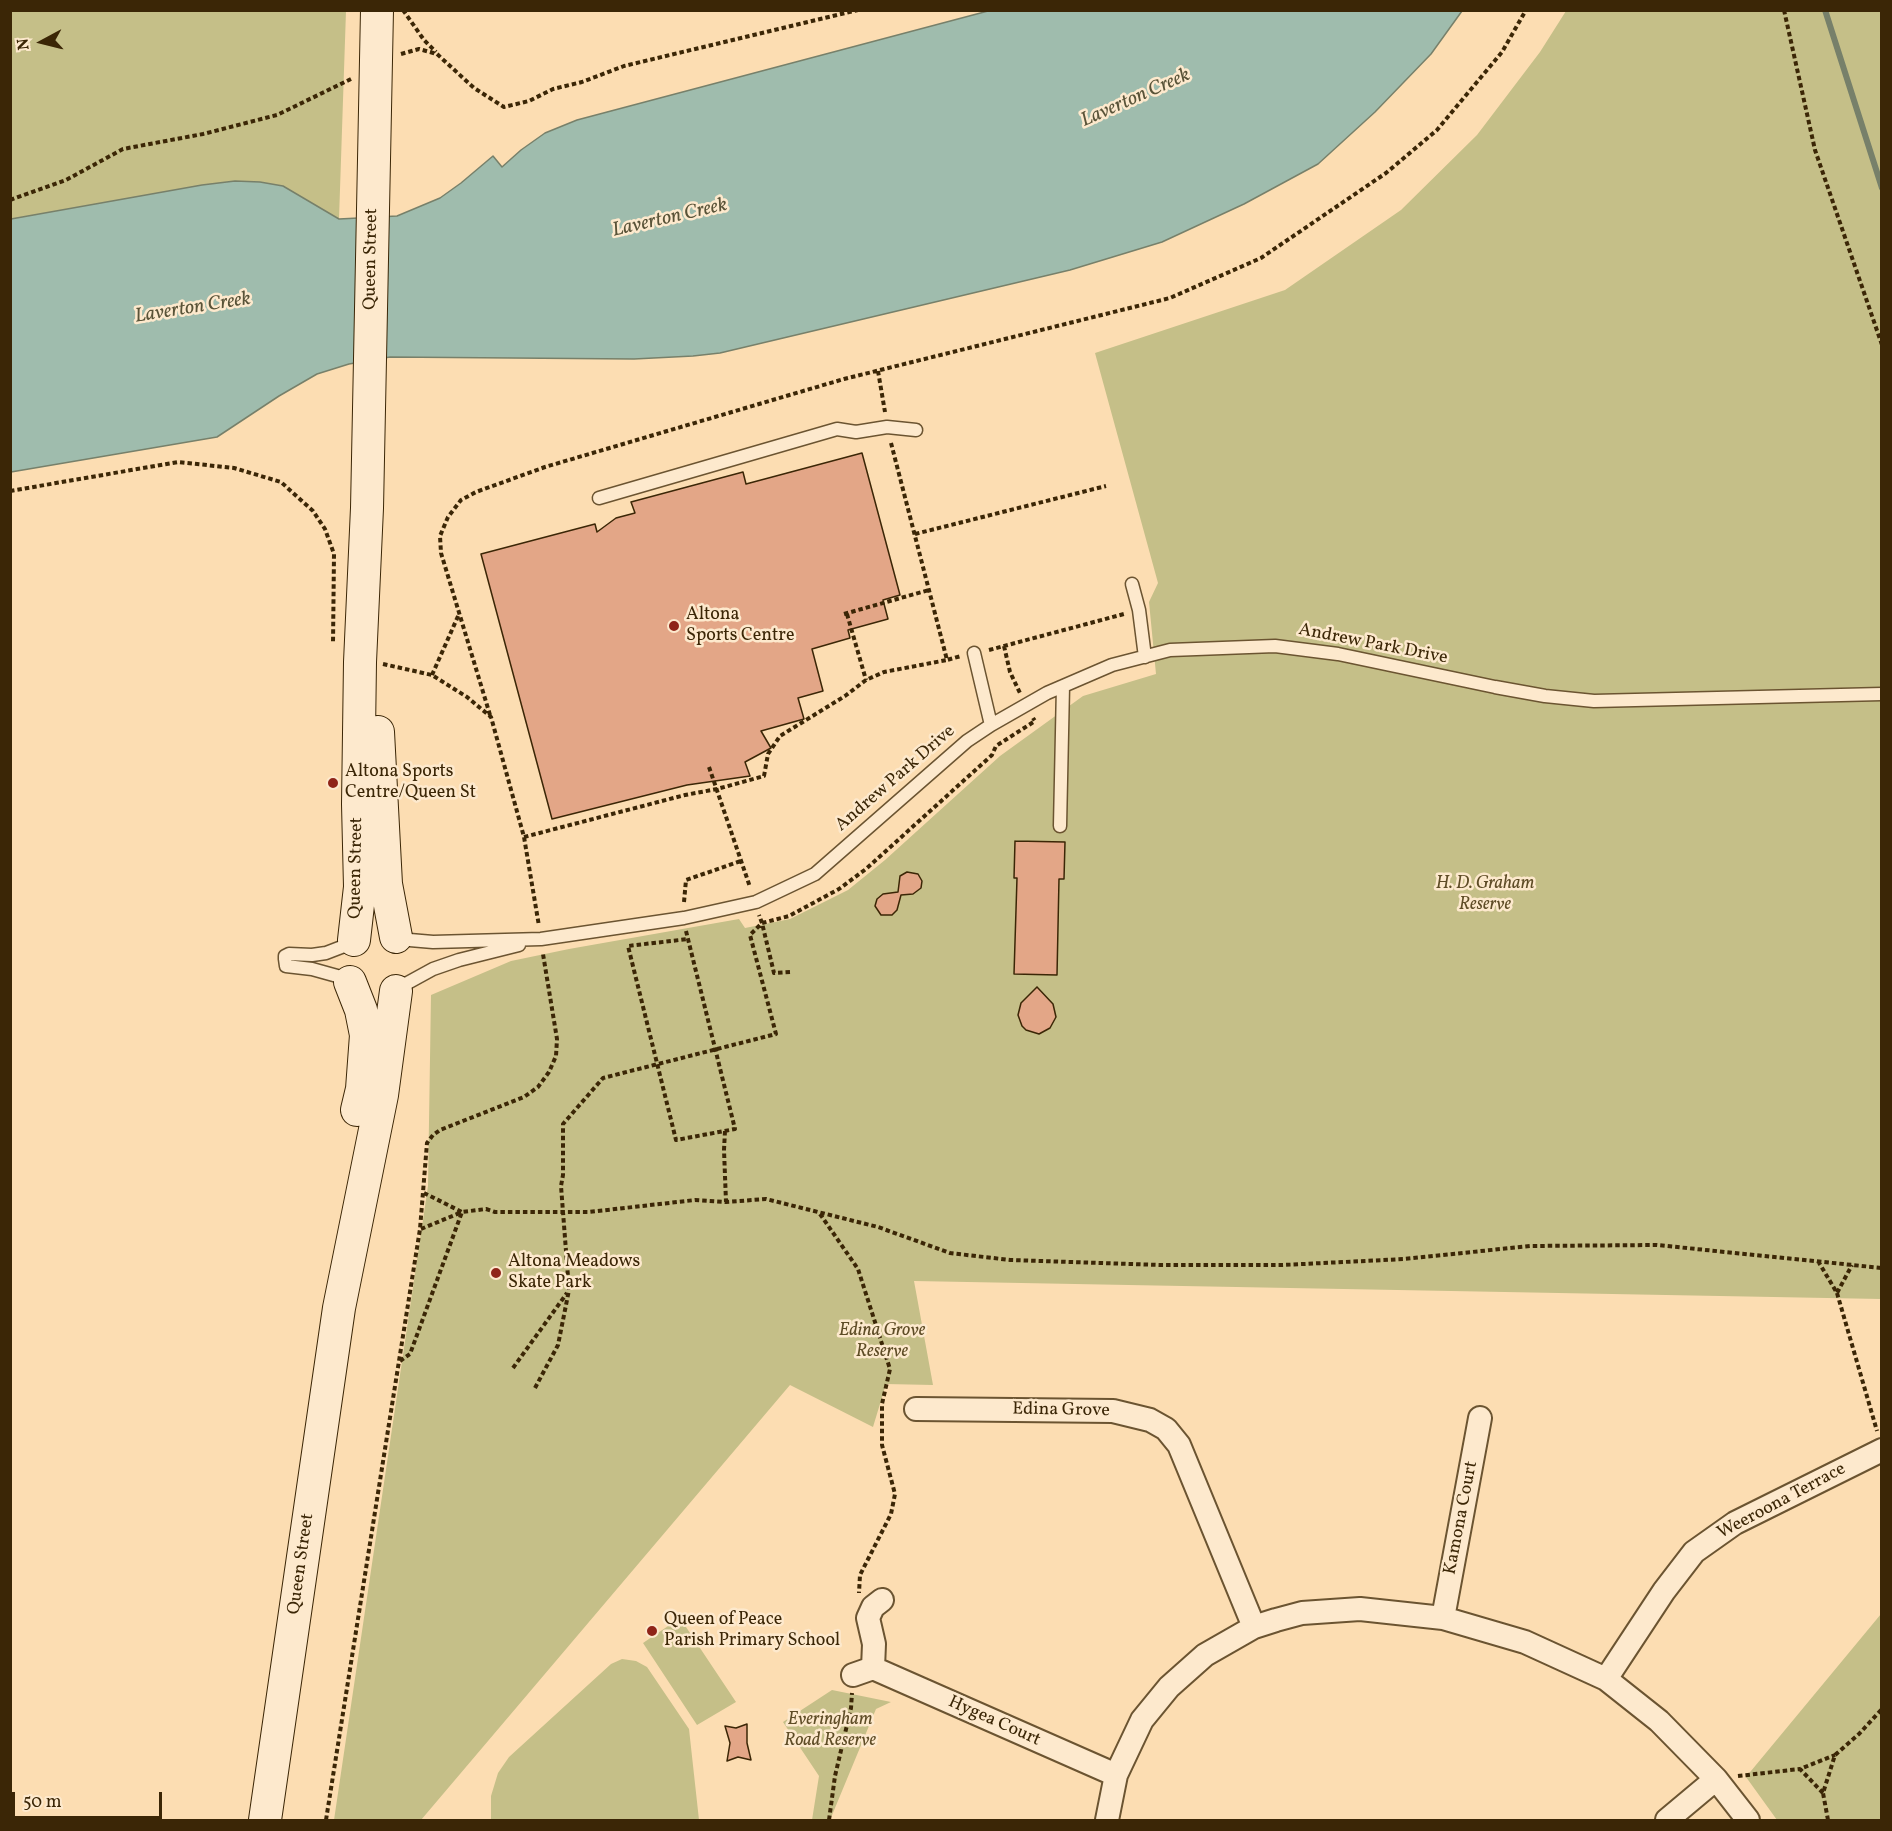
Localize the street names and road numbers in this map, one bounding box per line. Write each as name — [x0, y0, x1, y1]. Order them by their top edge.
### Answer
street label: Queen Street — [360, 208, 384, 310]
street label: Andrew Park Drive — [1297, 620, 1449, 670]
street label: Andrew Park Drive — [832, 721, 960, 837]
street label: Queen Street — [345, 817, 369, 919]
street label: Edina Grove — [1012, 1399, 1110, 1423]
street label: Kamona Court — [1440, 1459, 1484, 1577]
street label: Weeroona Terrace — [1714, 1459, 1850, 1545]
street label: Queen Street — [284, 1512, 320, 1616]
street label: Hygea Court — [944, 1692, 1044, 1752]

